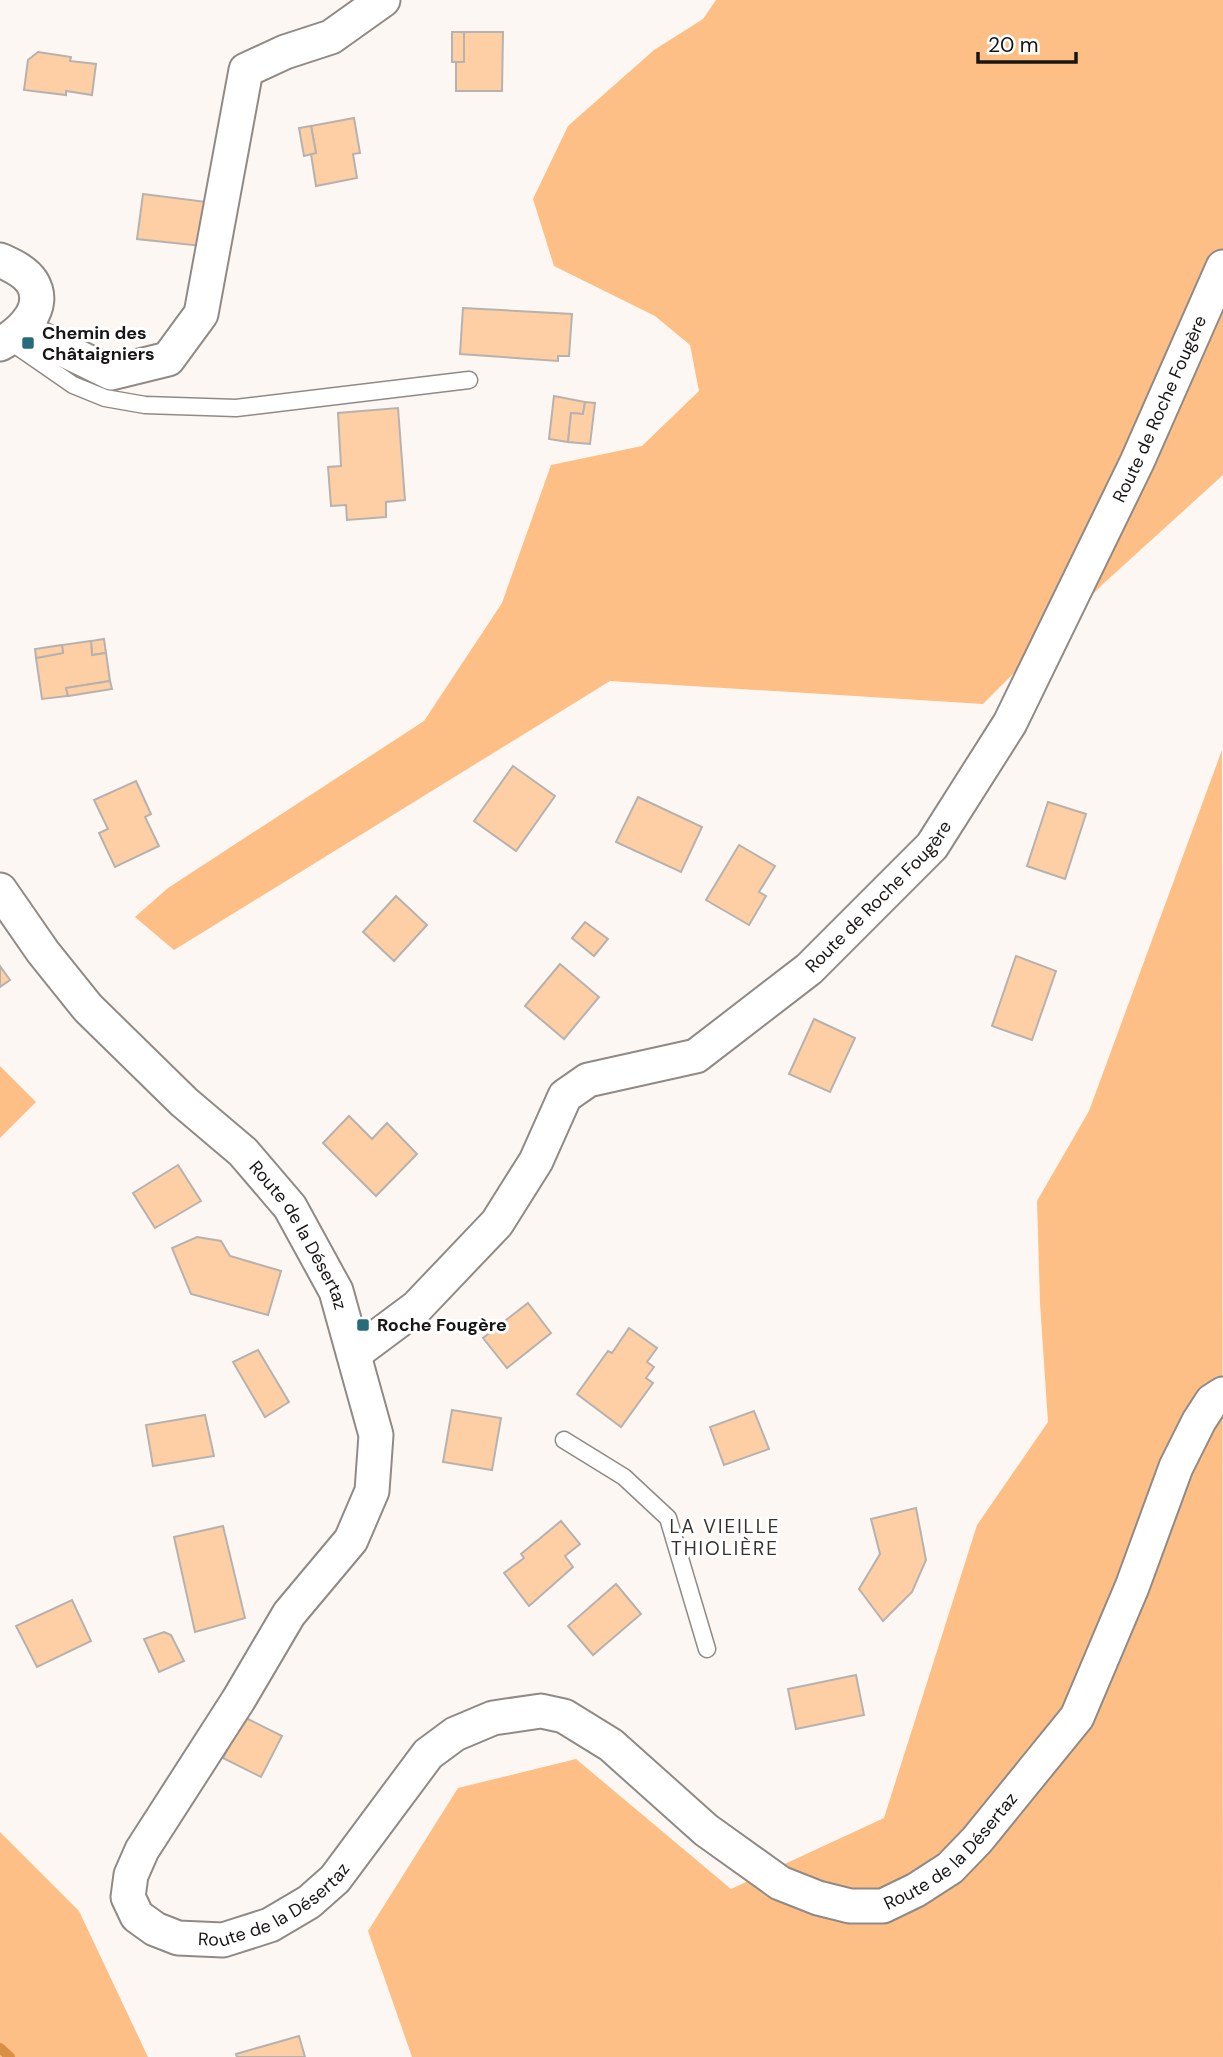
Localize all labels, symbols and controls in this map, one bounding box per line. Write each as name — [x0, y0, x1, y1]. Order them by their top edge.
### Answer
scale bar — [978, 21, 1076, 65]
text: 20 m — [988, 31, 1039, 59]
street label: Route de Roche Fougère — [1107, 312, 1212, 506]
place label: Chemin des Châtaigniers — [42, 321, 155, 366]
marker: Chemin des Châtaigniers — [20, 335, 36, 351]
street label: Route de Roche Fougère — [800, 816, 957, 978]
street label: Route de la Désertaz — [244, 1156, 353, 1312]
place label: Roche Fougère — [377, 1313, 507, 1337]
marker: Roche Fougère — [355, 1317, 371, 1333]
district label: LA VIEILLE THIOLIÈRE — [670, 1514, 780, 1561]
street label: Route de la Désertaz — [880, 1787, 1023, 1916]
street label: Route de la Désertaz — [198, 1858, 355, 1953]

